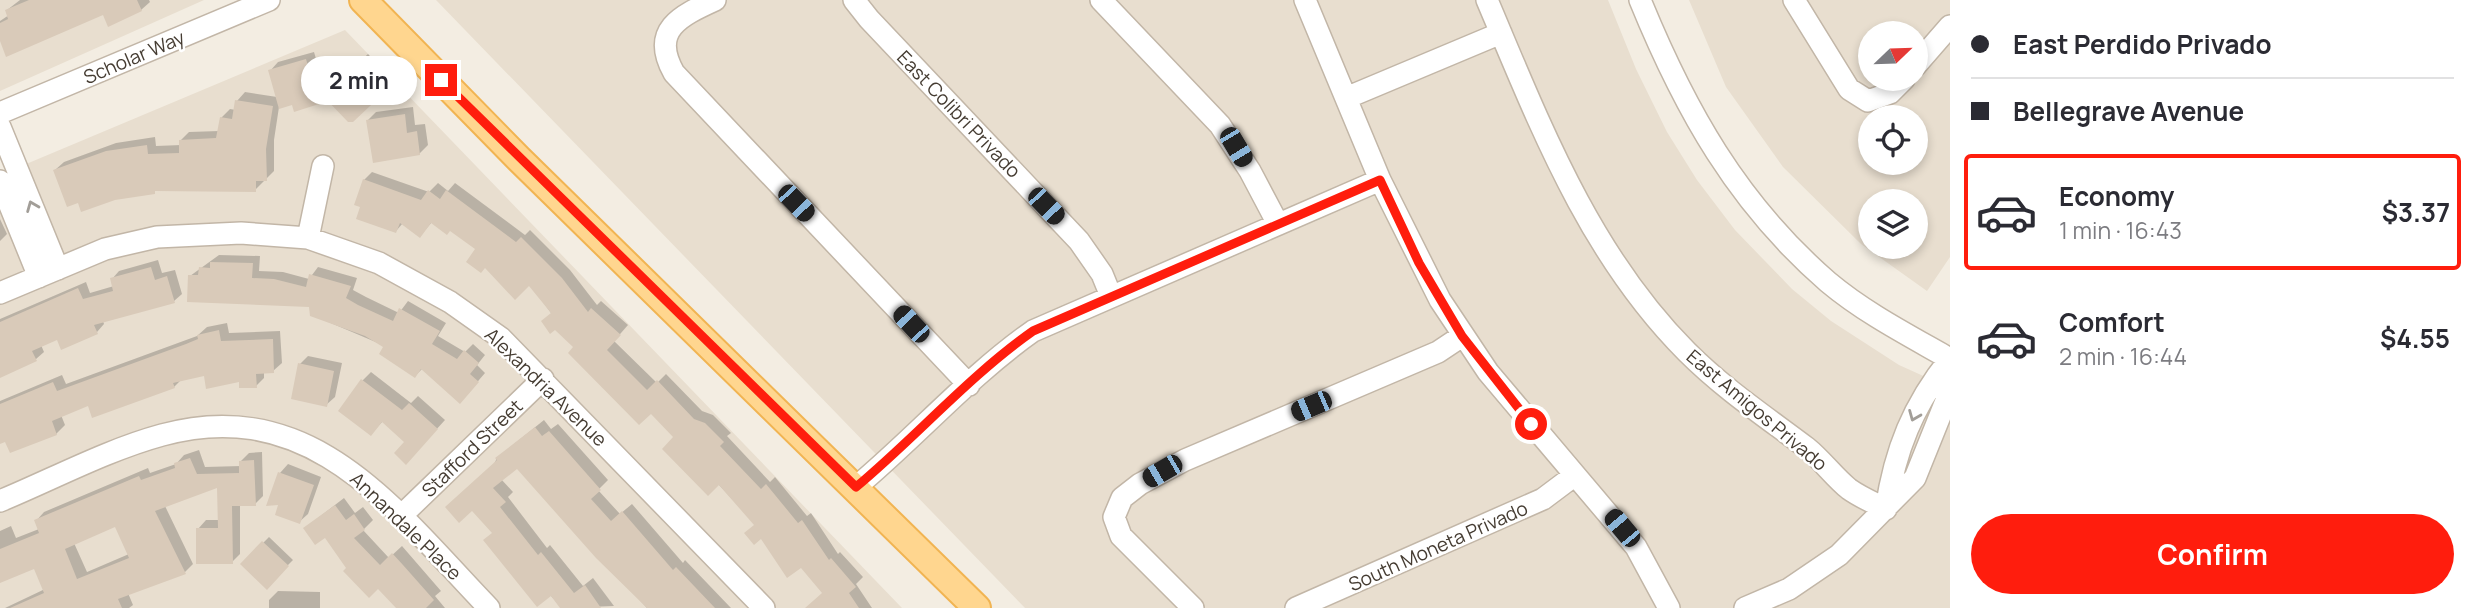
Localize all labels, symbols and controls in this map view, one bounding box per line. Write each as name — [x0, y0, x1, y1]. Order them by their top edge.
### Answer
north arrow — [1858, 21, 1928, 91]
map controls — [1858, 21, 1928, 259]
street label: Scholar Way — [80, 24, 188, 90]
text: East Perdido Privado — [2013, 26, 2271, 62]
street label: East Colibri Privado — [891, 45, 1027, 183]
callout: 2 min — [301, 56, 416, 104]
text: 2 min — [329, 64, 389, 96]
route end — [425, 64, 457, 96]
text: Bellegrave Avenue — [2013, 93, 2244, 129]
button: locate — [1858, 105, 1928, 175]
car — [1217, 124, 1256, 170]
text: Economy — [2059, 178, 2174, 214]
car — [774, 181, 819, 225]
icon: car — [1975, 181, 2038, 244]
car — [1024, 184, 1069, 228]
button: layers — [1858, 189, 1928, 259]
text: $3.37 — [2382, 194, 2450, 230]
one-way arrow — [27, 200, 41, 212]
text: 1 min · 16:43 — [2059, 214, 2182, 246]
car — [889, 301, 934, 347]
text: Comfort — [2059, 304, 2165, 340]
icon: car — [1975, 307, 2038, 370]
text: $4.55 — [2380, 320, 2450, 356]
street label: Alexandria Avenue — [479, 322, 613, 452]
text: 2 min · 16:44 — [2059, 340, 2187, 372]
street label: East Amigos Privado — [1681, 343, 1833, 477]
car — [1288, 388, 1335, 424]
street label: Stafford Street — [416, 393, 528, 503]
route start — [1515, 408, 1547, 440]
one-way arrow — [1908, 410, 1922, 422]
car — [1139, 451, 1186, 491]
street label: Annandale Place — [345, 466, 467, 586]
street label: South Moneta Privado — [1344, 495, 1532, 597]
car — [1601, 505, 1644, 551]
button: Confirm — [1971, 514, 2454, 594]

